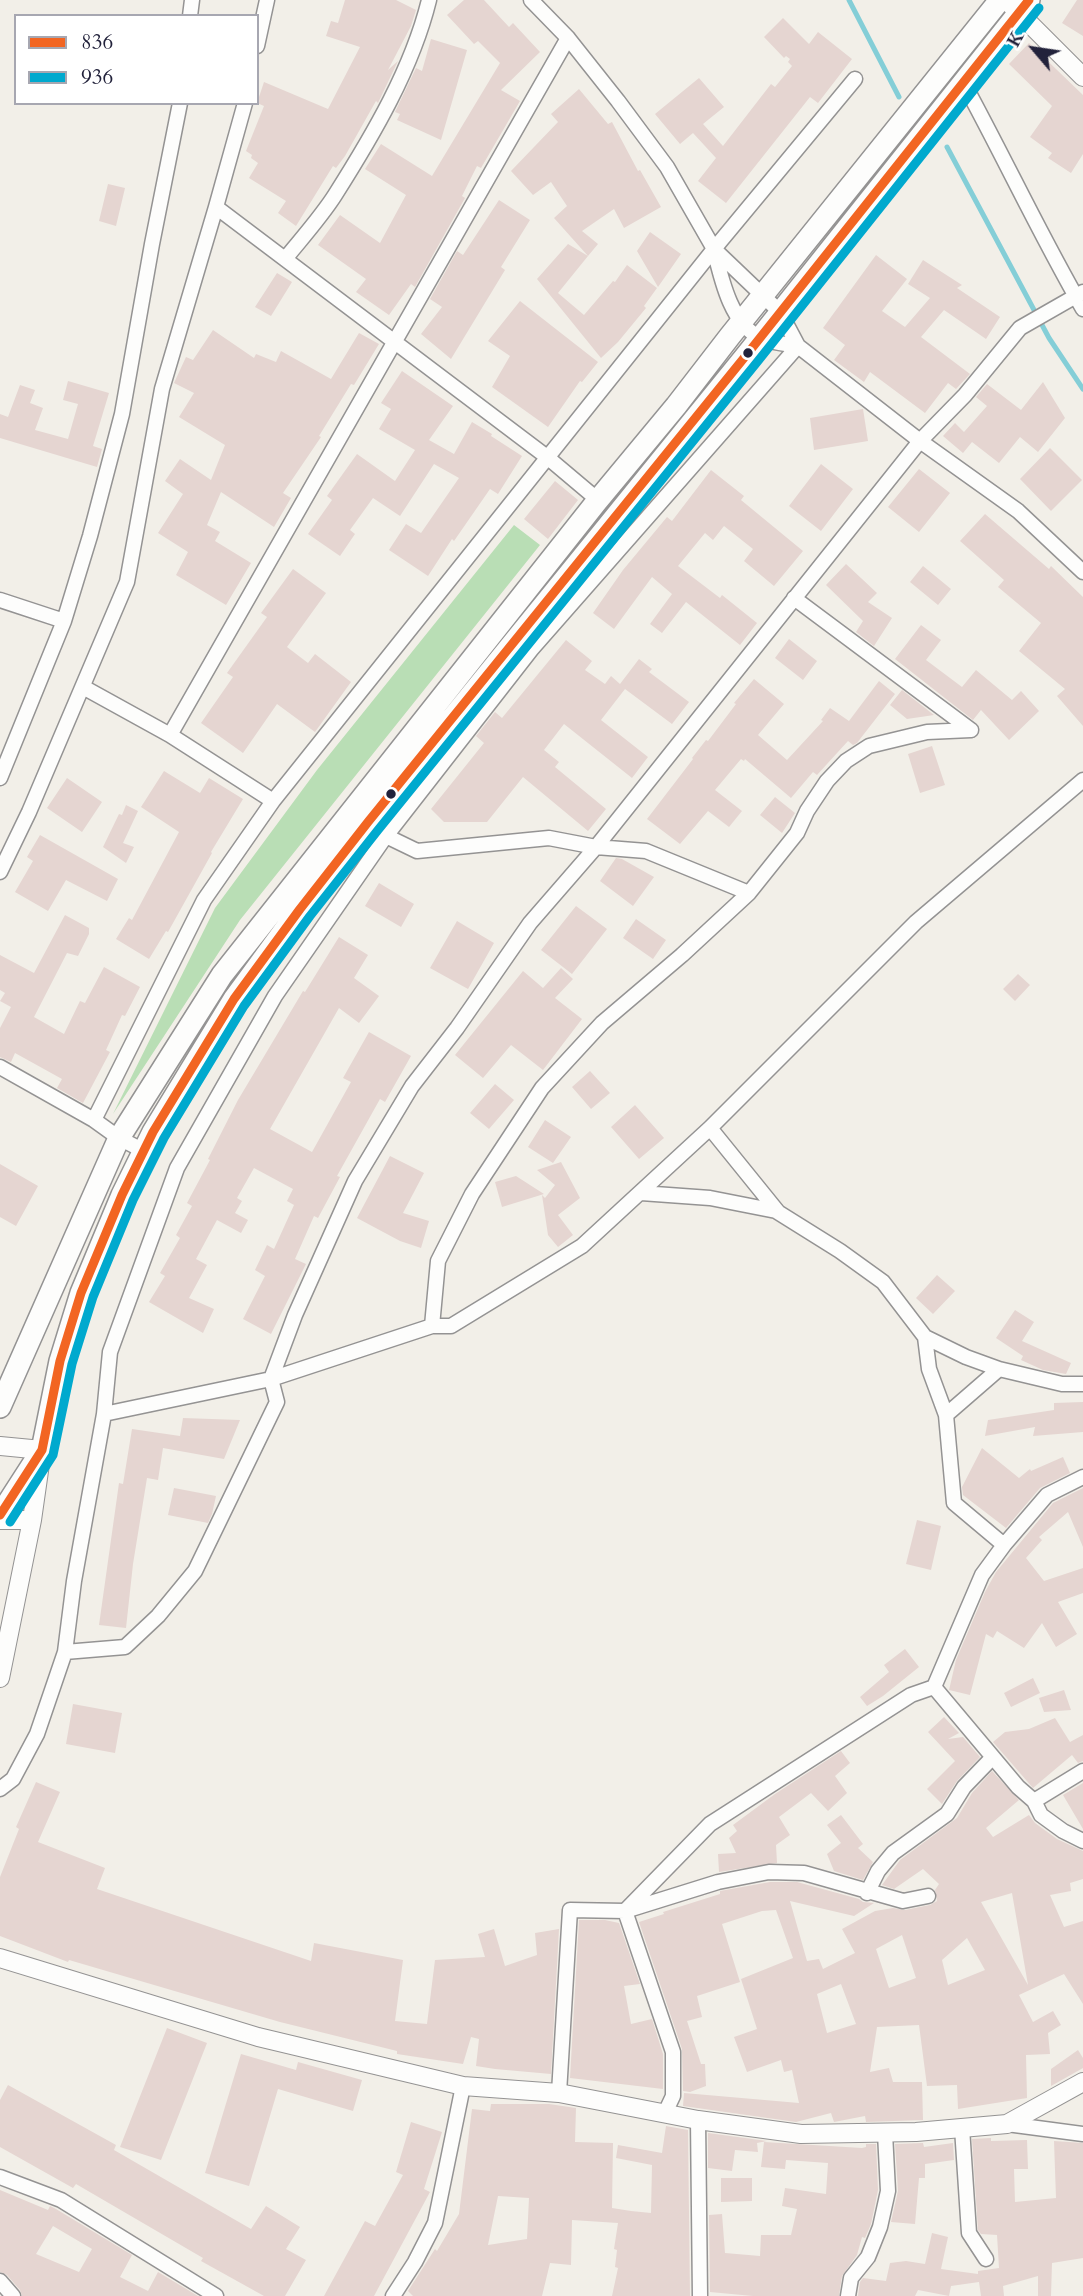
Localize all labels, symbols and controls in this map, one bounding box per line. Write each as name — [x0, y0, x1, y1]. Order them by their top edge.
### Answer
legend — [14, 14, 259, 105]
north arrow — [999, 14, 1069, 84]
text: K — [1001, 26, 1031, 52]
text: 836 — [81, 28, 113, 57]
text: 936 — [81, 63, 113, 92]
unlabelled marker — [741, 346, 755, 360]
unlabelled marker — [384, 787, 398, 801]

